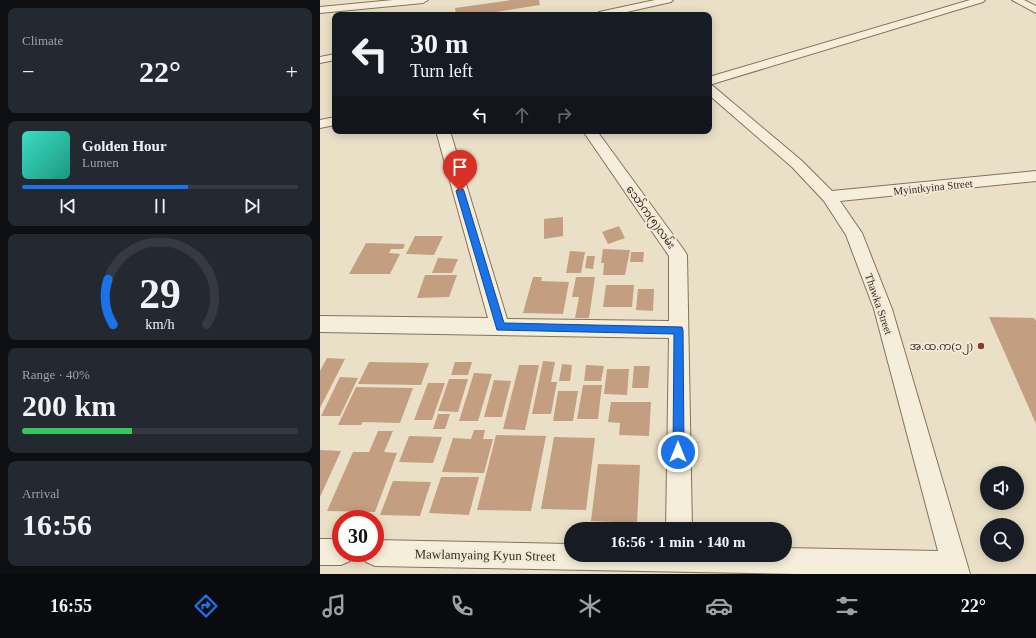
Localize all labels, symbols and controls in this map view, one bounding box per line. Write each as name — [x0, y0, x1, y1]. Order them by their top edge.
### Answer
icon: left — [344, 28, 396, 80]
text: 30 m — [410, 28, 468, 59]
text: Climate — [22, 33, 63, 48]
text: 22° — [139, 55, 181, 88]
text: − — [22, 59, 34, 84]
text: + — [286, 59, 298, 84]
text: Turn left — [410, 61, 473, 81]
icon: left — [469, 104, 491, 126]
icon: ahead — [511, 104, 533, 126]
icon: right — [553, 104, 575, 126]
text: Golden Hour — [82, 138, 167, 154]
pin — [443, 150, 477, 191]
text: Lumen — [82, 155, 119, 170]
icon: arrive — [449, 156, 471, 178]
street label: Myintkyina Street — [893, 177, 973, 197]
street label: သော်က(၅)လမ်း — [622, 183, 679, 253]
icon: previous — [57, 195, 79, 217]
icon: pause — [149, 195, 171, 217]
icon: next — [241, 195, 263, 217]
text: 29 — [139, 271, 181, 317]
street label: Thawka Street — [863, 272, 895, 336]
text: km/h — [145, 316, 175, 332]
place label: အ.ထ.က(၁၂) — [909, 340, 973, 355]
marker: အ.ထ.က(၁၂) — [976, 341, 986, 351]
text: Range · 40% — [22, 367, 90, 382]
text: 200 km — [22, 389, 116, 422]
position arrow — [657, 431, 699, 473]
map controls — [980, 466, 1024, 562]
button: sound — [980, 466, 1024, 510]
text: Arrival — [22, 486, 60, 501]
text: 16:56 — [22, 508, 92, 541]
speed limit sign: 30 — [332, 510, 384, 562]
button: search — [980, 518, 1024, 562]
text: 16:56 · 1 min · 140 m — [611, 534, 746, 550]
street label: Mawlamyaing Kyun Street — [414, 546, 556, 564]
icon: directions — [192, 592, 220, 620]
icon: music — [320, 592, 348, 620]
icon: phone — [448, 592, 476, 620]
icon: climate — [576, 592, 604, 620]
icon: car — [705, 592, 733, 620]
icon: filters — [833, 592, 861, 620]
text: 16:55 — [50, 596, 92, 616]
text: 22° — [961, 596, 986, 616]

